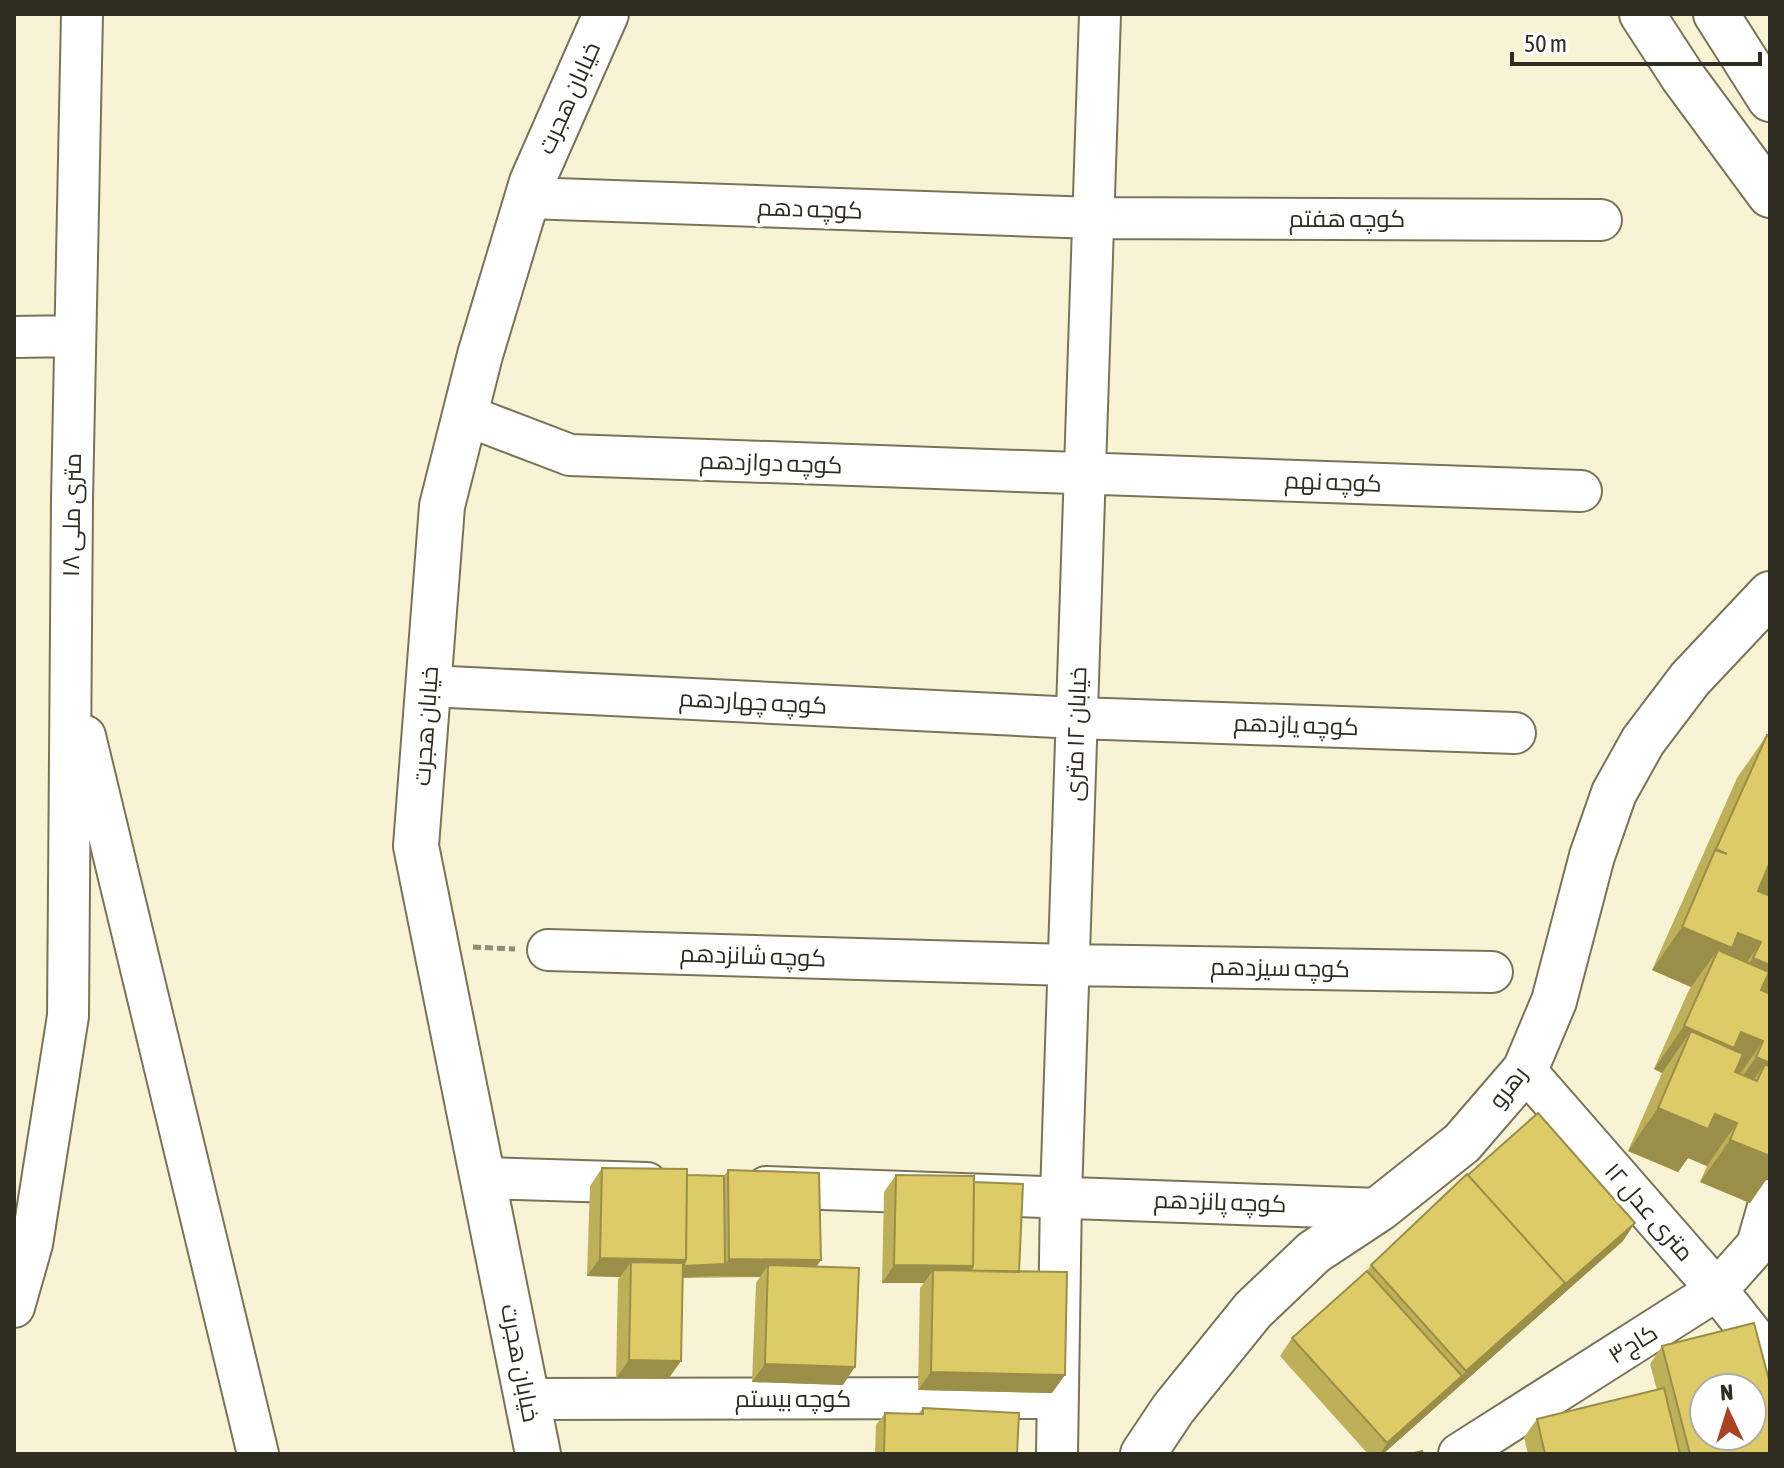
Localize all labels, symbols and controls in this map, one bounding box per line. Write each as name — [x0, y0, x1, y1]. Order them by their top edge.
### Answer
scale bar — [1512, 16, 1760, 66]
text: 50 m — [1524, 30, 1567, 57]
street label: خیابان هجرت — [532, 38, 606, 158]
street label: کوچه دهم — [757, 193, 863, 227]
street label: کوچه هفتم — [1289, 205, 1405, 235]
street label: کوچه دوازدهم — [699, 447, 843, 481]
street label: ۱۸ متری ملی — [57, 453, 87, 577]
street label: کوچه نهم — [1284, 466, 1382, 500]
street label: خیابان هجرت — [408, 665, 444, 787]
street label: خیابان ۱۲ متری — [1060, 666, 1092, 802]
street label: کوچه چهاردهم — [678, 684, 828, 722]
street label: کوچه یازدهم — [1233, 709, 1359, 743]
street label: کوچه شانزدهم — [679, 939, 827, 975]
street label: کوچه سیزدهم — [1210, 953, 1350, 985]
street label: رهرو — [1483, 1060, 1532, 1113]
street label: ۱۲ متری عدل — [1599, 1157, 1699, 1267]
street label: کوچه پانزدهم — [1153, 1186, 1287, 1220]
street label: خیابان هجرت — [495, 1301, 545, 1425]
street label: کاج۳ — [1603, 1318, 1664, 1371]
north arrow — [1688, 1372, 1768, 1452]
text: N — [1719, 1379, 1734, 1405]
street label: کوچه بیستم — [735, 1385, 851, 1415]

